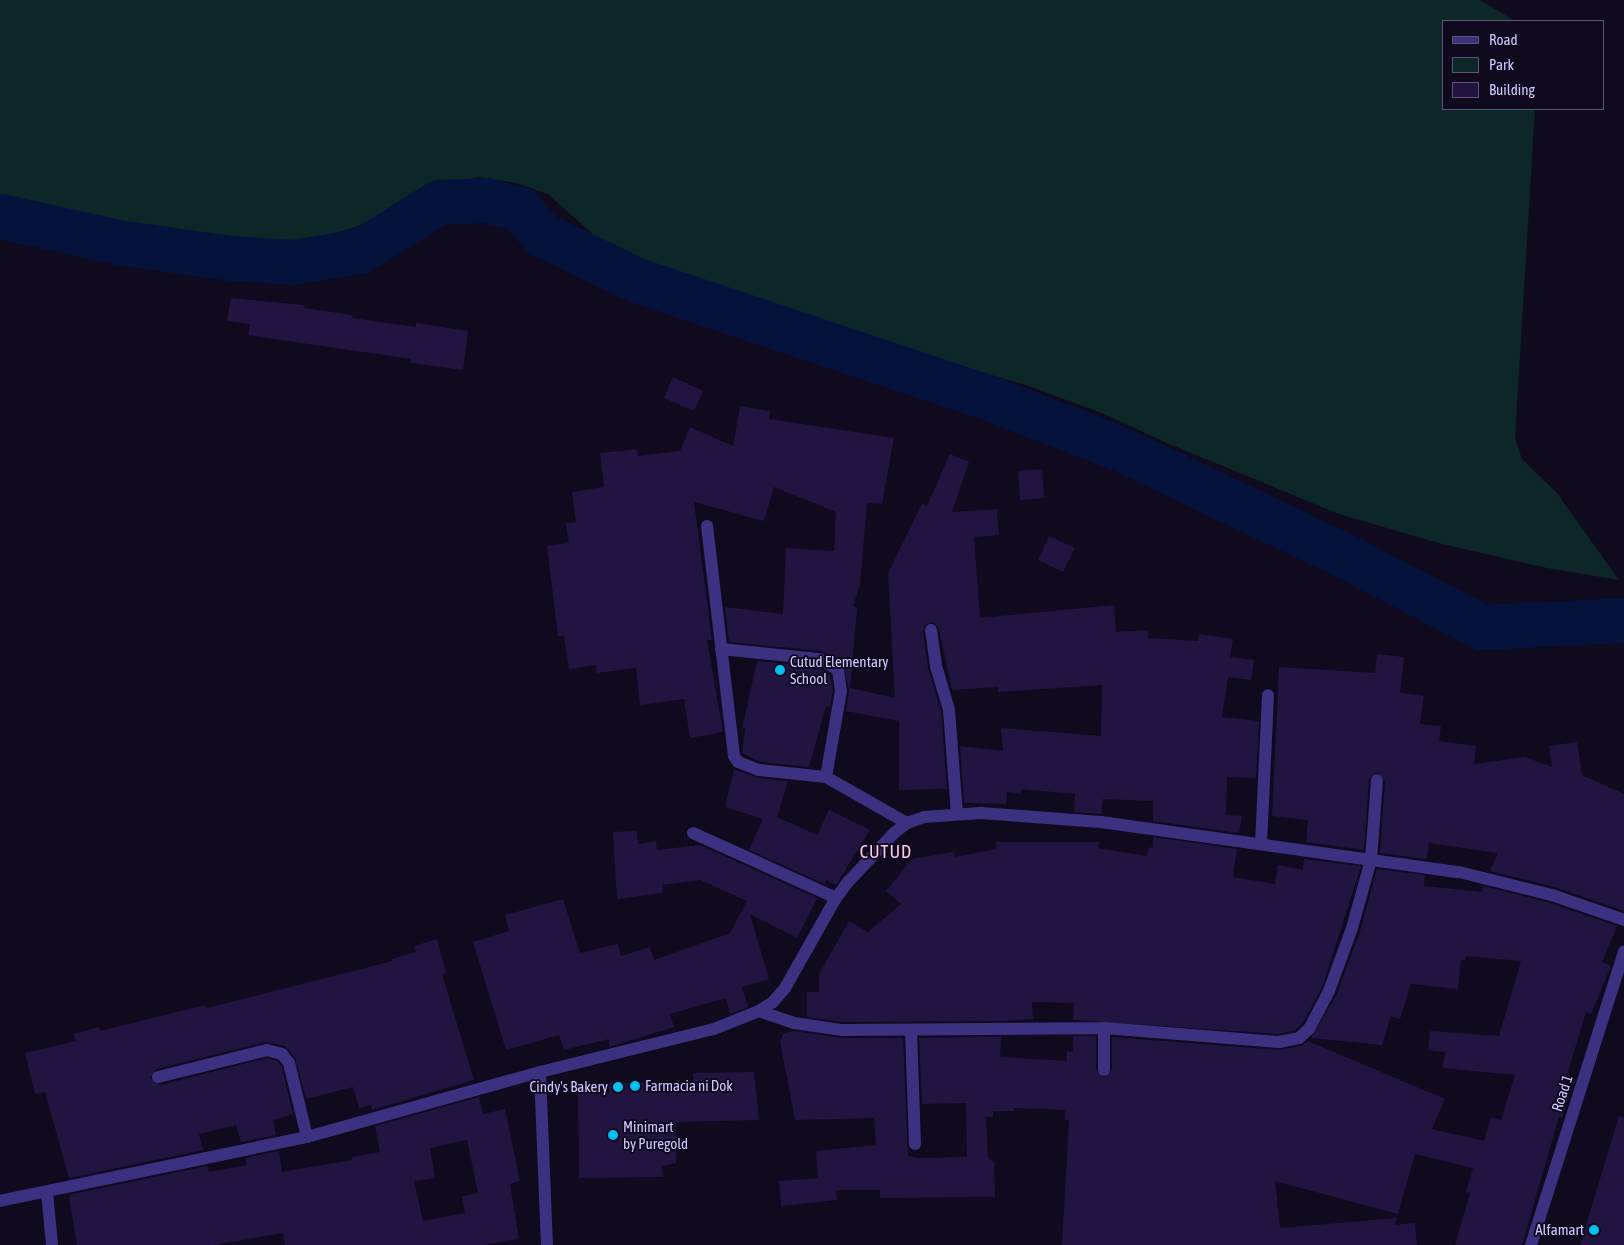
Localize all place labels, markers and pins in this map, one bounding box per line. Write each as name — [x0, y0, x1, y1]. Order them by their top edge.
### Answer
place label: Cutud Elementary School — [790, 652, 889, 687]
marker: Cutud Elementary School — [774, 664, 786, 676]
place label: Farmacia ni Dok — [645, 1077, 733, 1095]
place label: Cindy's Bakery — [530, 1078, 608, 1096]
marker: Farmacia ni Dok — [629, 1080, 641, 1092]
marker: Cindy's Bakery — [612, 1081, 624, 1093]
place label: Minimart by Puregold — [623, 1117, 688, 1152]
marker: Minimart by Puregold — [607, 1129, 619, 1141]
place label: Alfamart — [1535, 1221, 1584, 1239]
marker: Alfamart — [1588, 1224, 1600, 1236]

